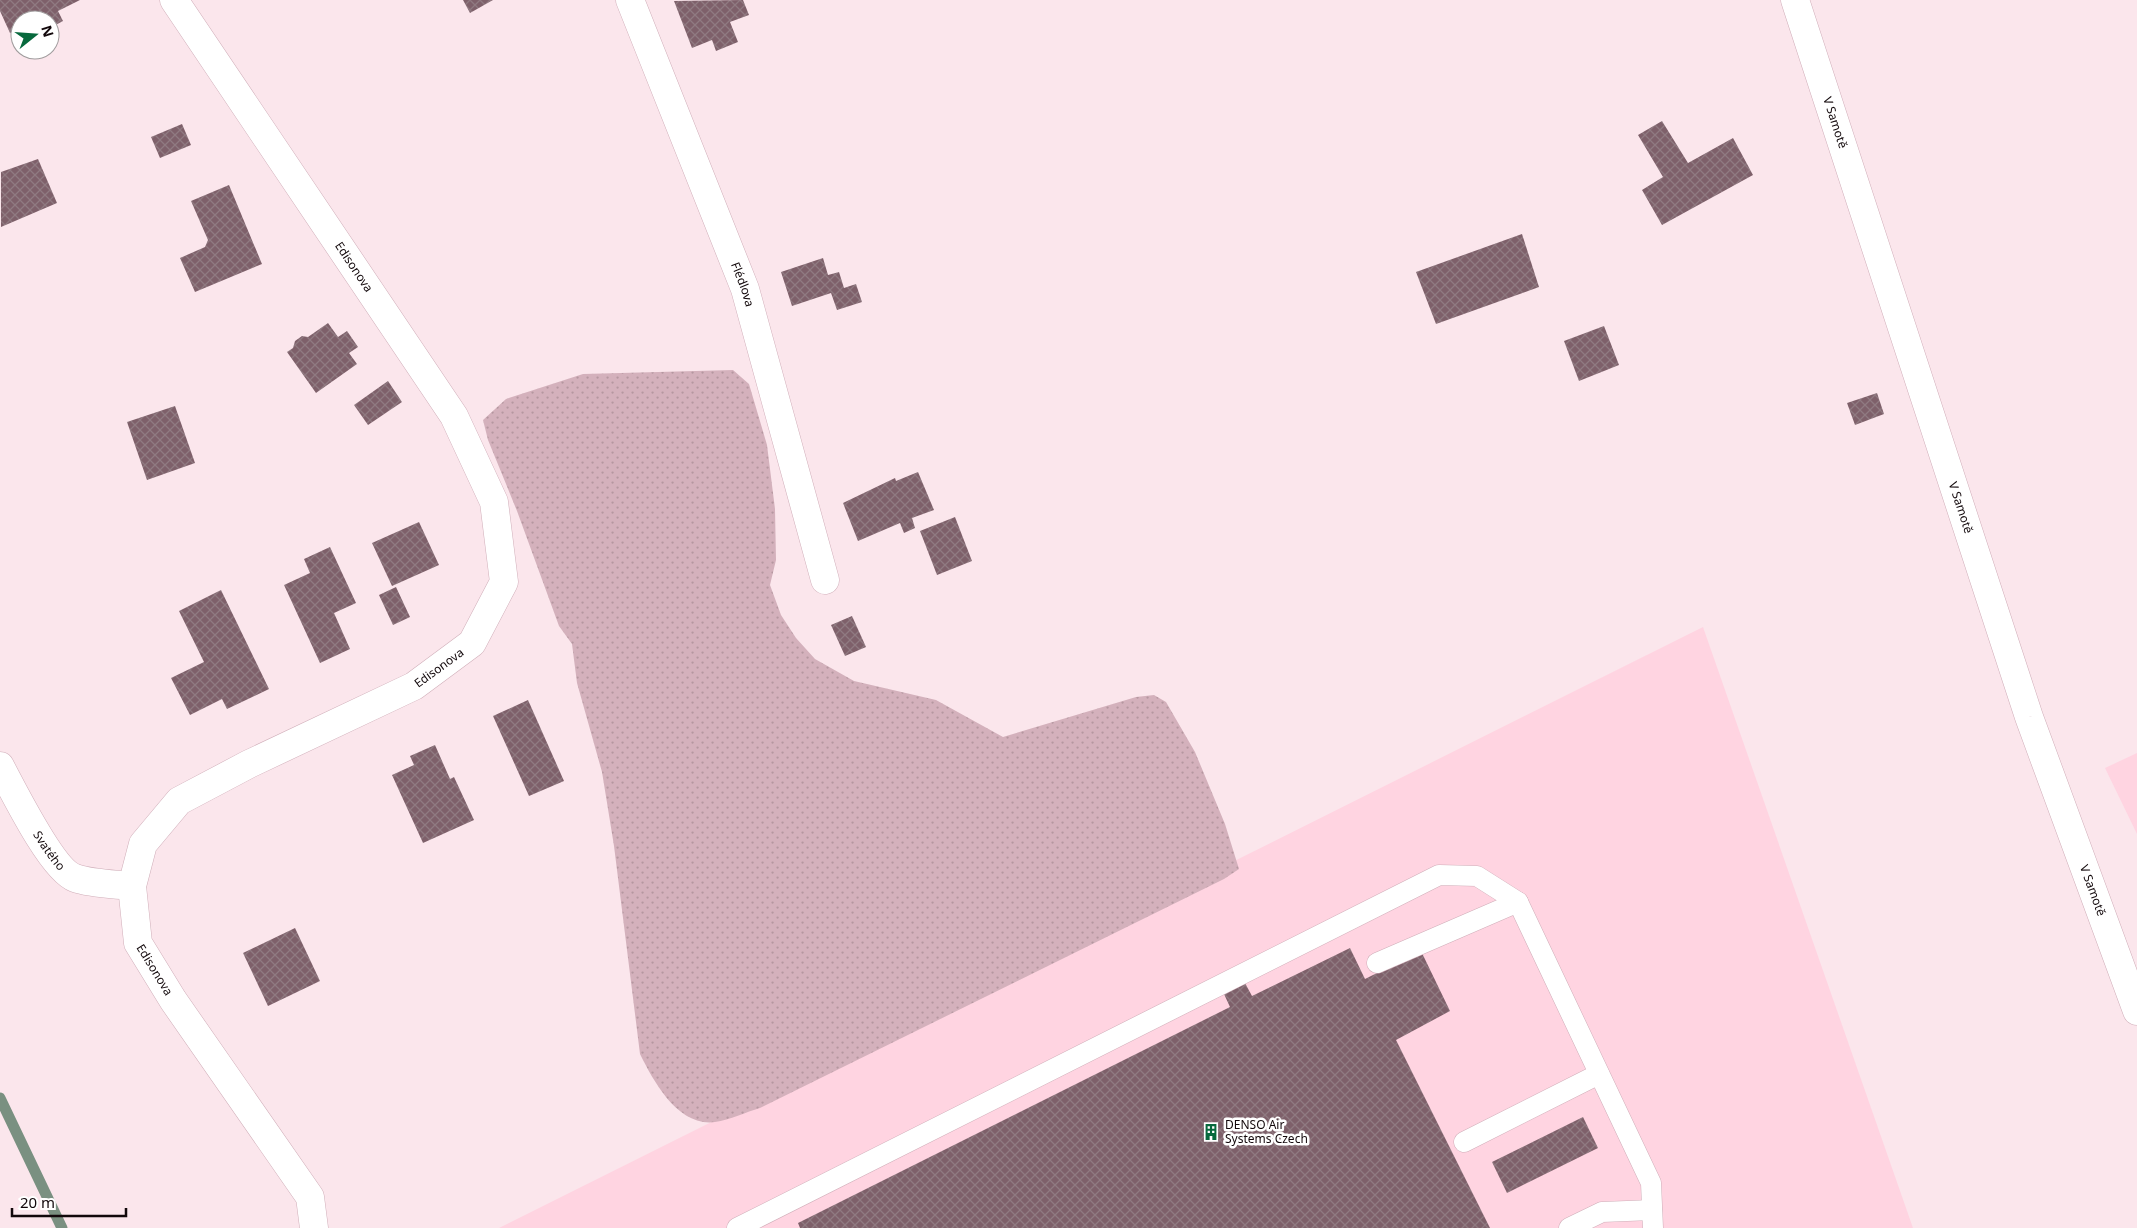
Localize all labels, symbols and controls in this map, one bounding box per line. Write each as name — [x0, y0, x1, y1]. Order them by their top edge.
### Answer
north arrow — [10, 10, 60, 60]
text: N — [37, 23, 59, 39]
street label: V Samotě — [1819, 95, 1852, 151]
street label: Edisonova — [331, 238, 377, 295]
street label: Flédlova — [727, 259, 759, 309]
street label: V Samotě — [1945, 480, 1978, 536]
street label: Edisonova — [410, 644, 467, 691]
street label: Svatého — [29, 827, 69, 874]
street label: V Samotě — [2076, 862, 2110, 918]
street label: Edisonova — [133, 941, 177, 999]
place label: DENSO Air Systems Czech — [1225, 1116, 1308, 1147]
building icon: DENSO Air Systems Czech — [1201, 1122, 1221, 1142]
scale bar — [12, 1186, 126, 1218]
text: 20 m — [20, 1192, 55, 1212]

